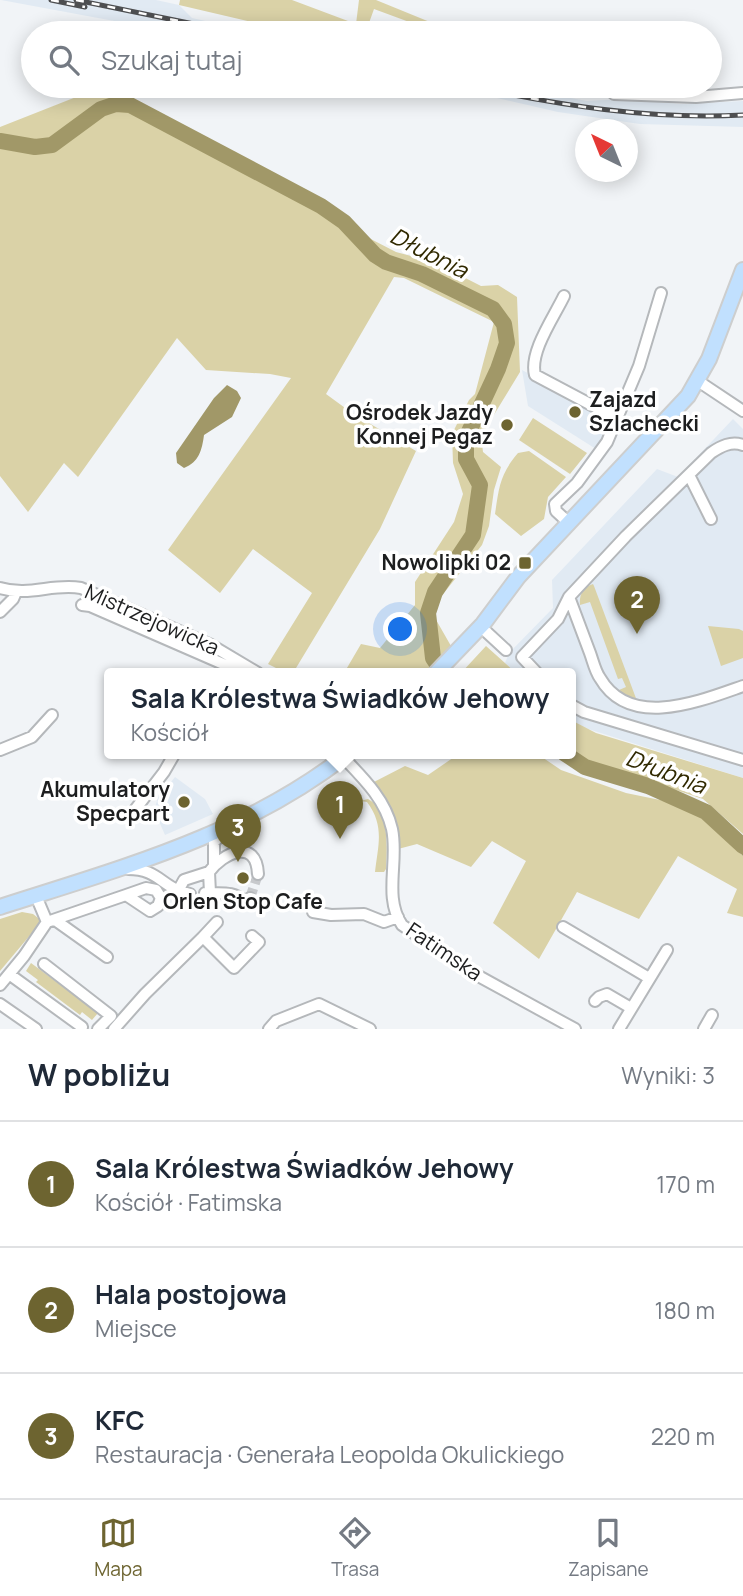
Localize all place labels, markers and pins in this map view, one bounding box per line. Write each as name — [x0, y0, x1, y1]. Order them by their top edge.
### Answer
place label: Zajazd Szlachecki — [589, 385, 699, 437]
place label: Ośrodek Jazdy Konnej Pegaz — [346, 398, 493, 450]
marker: Zajazd Szlachecki — [567, 404, 583, 420]
marker: Ośrodek Jazdy Konnej Pegaz — [499, 417, 515, 433]
place label: Nowolipki 02 — [382, 548, 511, 576]
marker: Nowolipki 02 — [517, 555, 533, 571]
pin: 2 — [614, 576, 660, 634]
place label: Akumulatory Specpart — [40, 775, 170, 827]
pin: 1 — [317, 781, 363, 839]
marker: Akumulatory Specpart — [176, 794, 192, 810]
pin: 3 — [215, 804, 261, 862]
marker: Orlen Stop Cafe — [235, 870, 251, 886]
place label: Orlen Stop Cafe — [163, 887, 323, 915]

